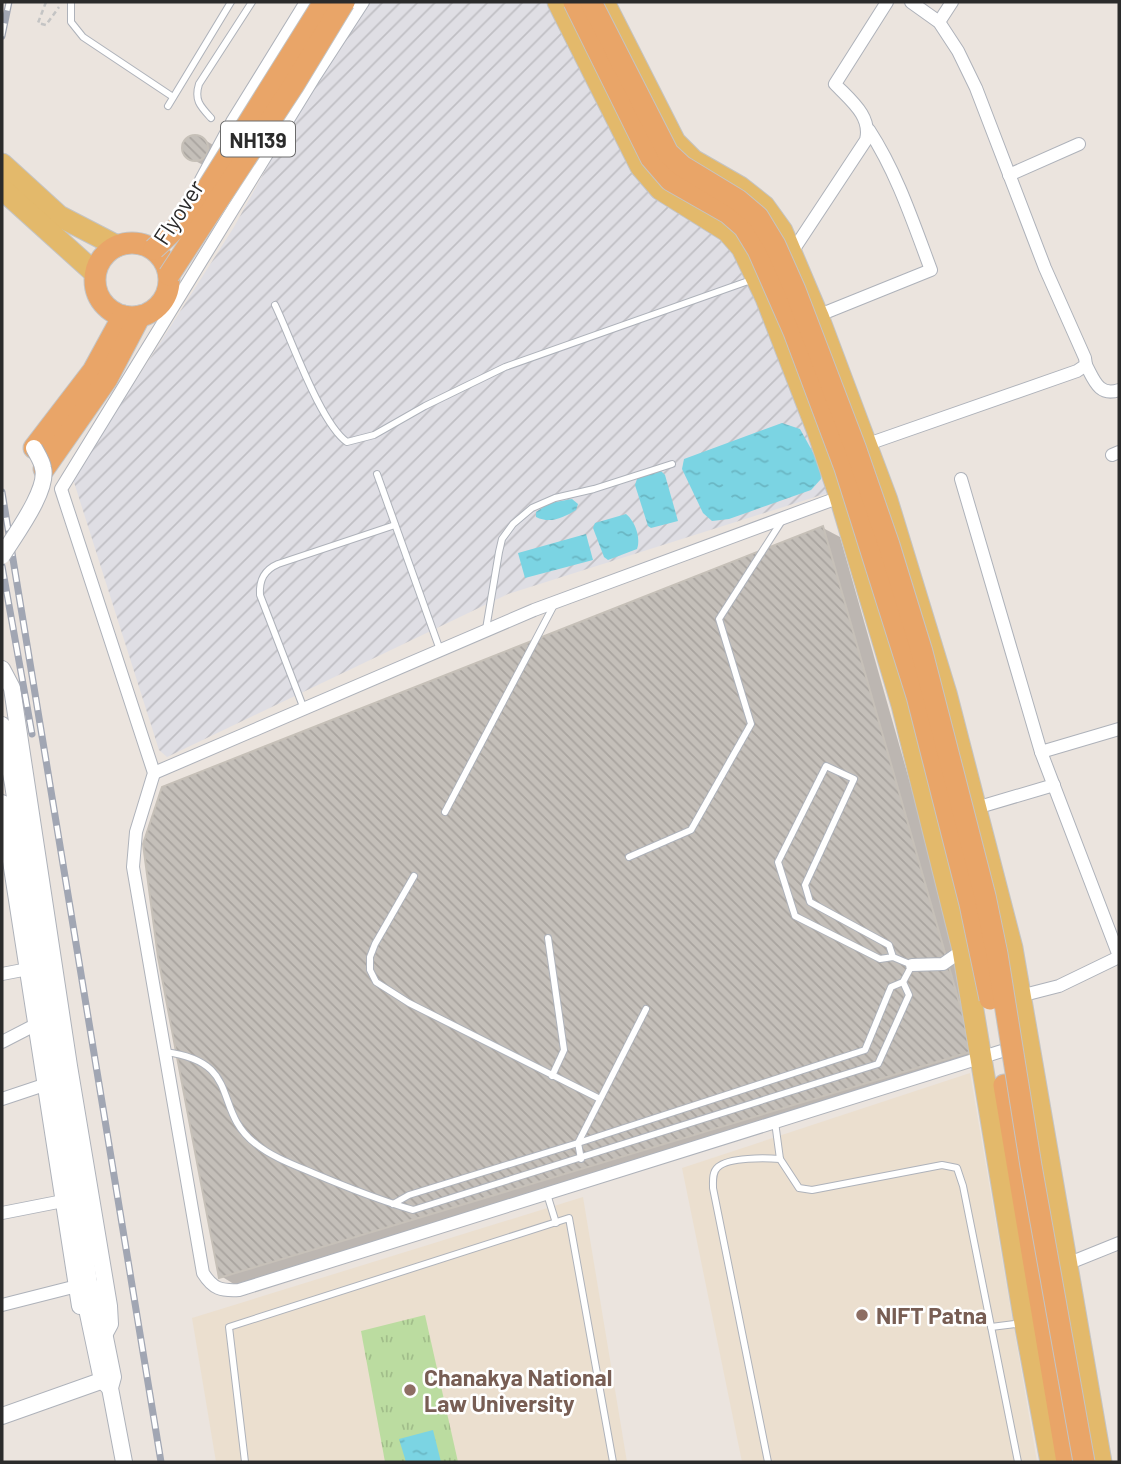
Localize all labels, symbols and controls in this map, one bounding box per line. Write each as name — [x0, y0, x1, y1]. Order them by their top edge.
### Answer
road number: NH139 — [221, 122, 295, 156]
street label: Flyover — [147, 174, 210, 250]
place label: NIFT Patna — [876, 1301, 987, 1329]
marker: NIFT Patna — [854, 1307, 870, 1323]
place label: Chanakya National Law University — [424, 1363, 612, 1417]
marker: Chanakya National Law University — [402, 1382, 418, 1398]

